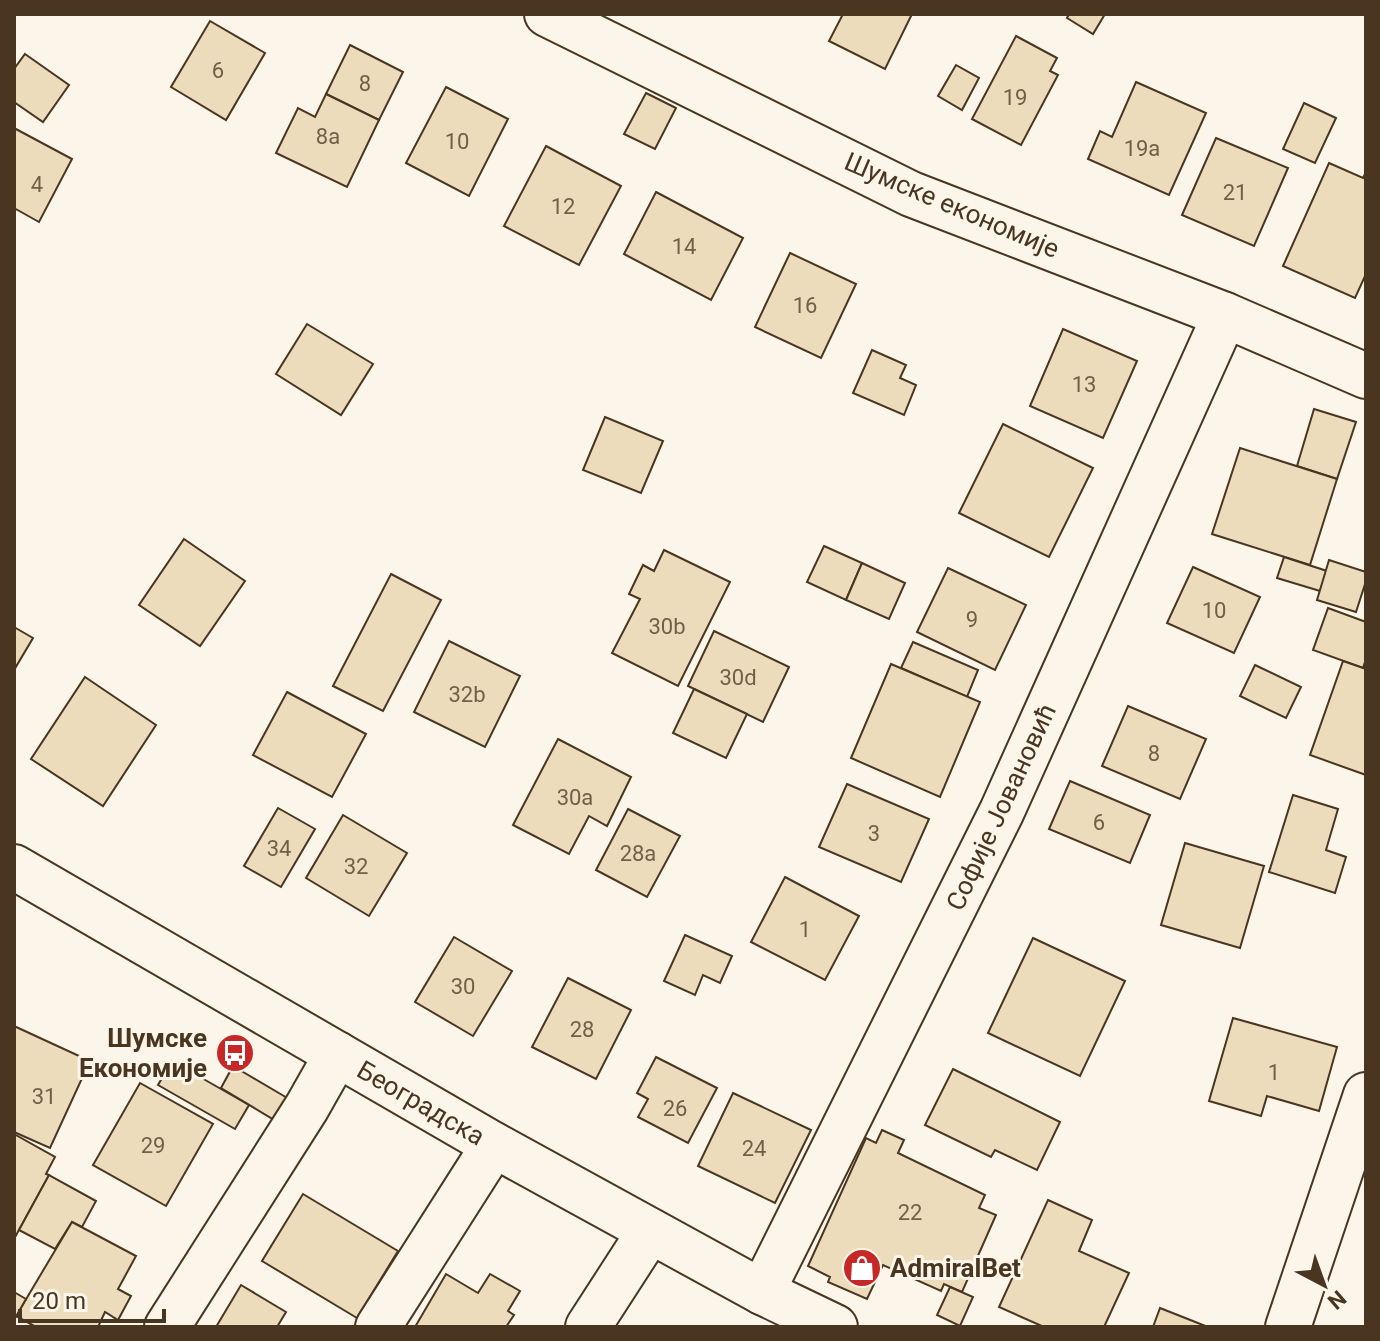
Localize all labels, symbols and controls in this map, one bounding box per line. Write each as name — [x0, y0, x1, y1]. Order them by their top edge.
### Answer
house number: 6 — [212, 58, 224, 83]
house number: 8 — [359, 71, 371, 96]
house number: 19 — [1003, 85, 1027, 110]
house number: 8a — [316, 124, 340, 149]
house number: 10 — [445, 129, 469, 154]
house number: 19a — [1124, 136, 1160, 161]
street label: Шумске економије — [840, 146, 1064, 264]
house number: 4 — [31, 172, 43, 197]
house number: 21 — [1223, 180, 1247, 205]
house number: 12 — [551, 194, 575, 219]
house number: 14 — [672, 234, 696, 259]
house number: 16 — [793, 293, 817, 318]
house number: 13 — [1072, 372, 1096, 397]
house number: 10 — [1202, 598, 1226, 623]
house number: 9 — [966, 607, 978, 632]
house number: 30b — [648, 614, 686, 639]
house number: 30d — [719, 665, 757, 690]
house number: 32b — [448, 682, 486, 707]
street label: Софије Јовановић — [940, 699, 1062, 915]
house number: 8 — [1148, 741, 1160, 766]
house number: 30a — [557, 785, 593, 810]
house number: 6 — [1093, 810, 1105, 835]
house number: 3 — [868, 821, 880, 846]
house number: 34 — [267, 836, 291, 861]
house number: 28a — [620, 841, 656, 866]
house number: 32 — [344, 854, 368, 879]
house number: 1 — [799, 917, 811, 942]
house number: 30 — [451, 974, 475, 999]
house number: 28 — [570, 1017, 594, 1042]
place label: Шумске Економије — [79, 1023, 207, 1083]
bus stop icon: Шумске Економије — [214, 1032, 256, 1074]
street label: Београдска — [352, 1054, 490, 1152]
house number: 1 — [1268, 1060, 1280, 1085]
house number: 31 — [32, 1084, 56, 1109]
house number: 26 — [663, 1096, 687, 1121]
house number: 29 — [141, 1133, 165, 1158]
house number: 24 — [742, 1136, 766, 1161]
house number: 22 — [898, 1200, 922, 1225]
north arrow — [1284, 1245, 1364, 1325]
shop icon: AdmiralBet — [841, 1247, 883, 1289]
place label: AdmiralBet — [890, 1253, 1021, 1283]
scale bar — [20, 1273, 164, 1323]
text: N — [1323, 1285, 1351, 1314]
text: 20 m — [32, 1287, 86, 1315]

